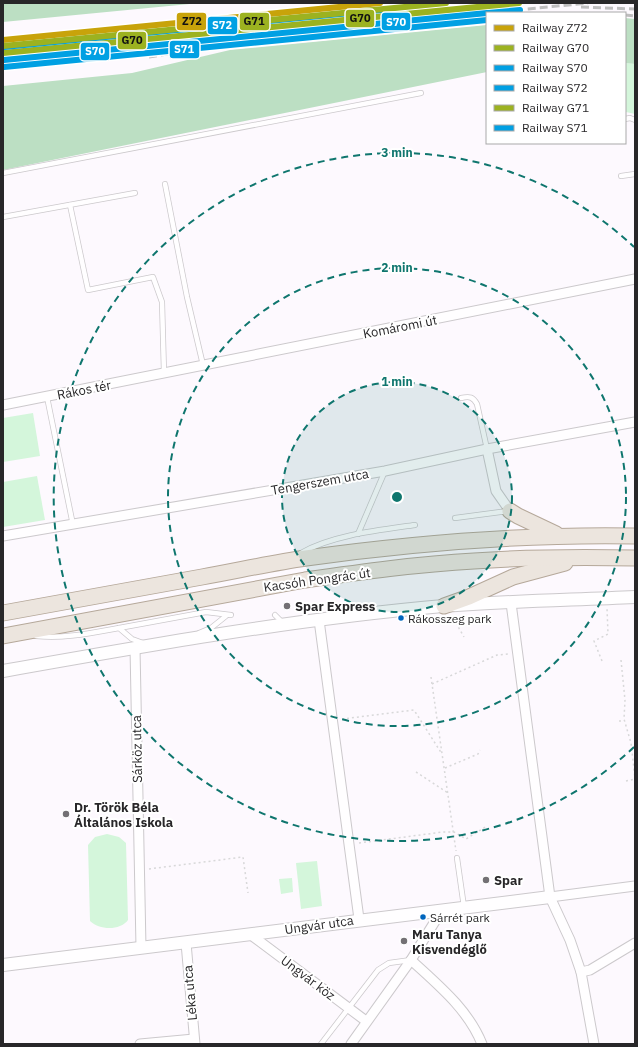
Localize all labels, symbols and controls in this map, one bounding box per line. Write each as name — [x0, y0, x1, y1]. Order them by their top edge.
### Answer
line badge: G70 — [345, 9, 375, 28]
text: G70 — [349, 11, 371, 25]
line badge: Z72 — [176, 12, 207, 31]
line badge: G71 — [239, 12, 270, 31]
line badge: S70 — [381, 12, 411, 31]
legend — [486, 12, 626, 144]
text: Z72 — [182, 14, 202, 28]
text: G71 — [243, 14, 265, 28]
text: S70 — [386, 15, 406, 29]
line badge: S72 — [207, 16, 238, 35]
text: S72 — [212, 18, 232, 32]
text: Railway Z72 — [522, 20, 588, 35]
line badge: G70 — [117, 31, 147, 50]
text: G70 — [121, 33, 143, 47]
line badge: S71 — [169, 40, 200, 59]
text: Railway G70 — [522, 40, 589, 55]
line badge: S70 — [80, 42, 110, 61]
text: S71 — [174, 42, 194, 56]
text: S70 — [85, 44, 105, 58]
text: Railway S70 — [522, 60, 588, 75]
text: Railway S72 — [522, 80, 588, 95]
text: Railway G71 — [522, 100, 589, 115]
text: Railway S71 — [522, 120, 588, 135]
text: 3 min — [381, 145, 413, 160]
text: 2 min — [381, 260, 413, 275]
street label: Komáromi út — [362, 311, 438, 343]
text: 1 min — [381, 374, 413, 389]
street label: Rákos tér — [55, 376, 113, 404]
street label: Tengerszem utca — [270, 465, 370, 499]
centre of rings — [390, 490, 404, 504]
street label: Kacsóh Pongrác út — [262, 564, 372, 596]
place label: Spar Express — [295, 598, 376, 615]
marker: Spar Express — [282, 601, 292, 611]
place label: Rákosszeg park — [408, 611, 492, 626]
marker: Rákosszeg park — [396, 613, 406, 623]
street label: Sárköz utca — [128, 715, 146, 783]
place label: Dr. Török Béla Általános Iskola — [74, 799, 173, 831]
marker: Dr. Török Béla Általános Iskola — [61, 809, 71, 819]
place label: Spar — [494, 872, 523, 889]
marker: Spar — [481, 875, 491, 885]
place label: Sárrét park — [430, 910, 491, 925]
street label: Ungvár utca — [283, 912, 355, 938]
marker: Sárrét park — [418, 912, 428, 922]
place label: Maru Tanya Kisvendéglő — [412, 926, 487, 958]
marker: Maru Tanya Kisvendéglő — [399, 936, 409, 946]
street label: Ungvár köz — [277, 952, 339, 1004]
street label: Léka utca — [179, 964, 201, 1021]

